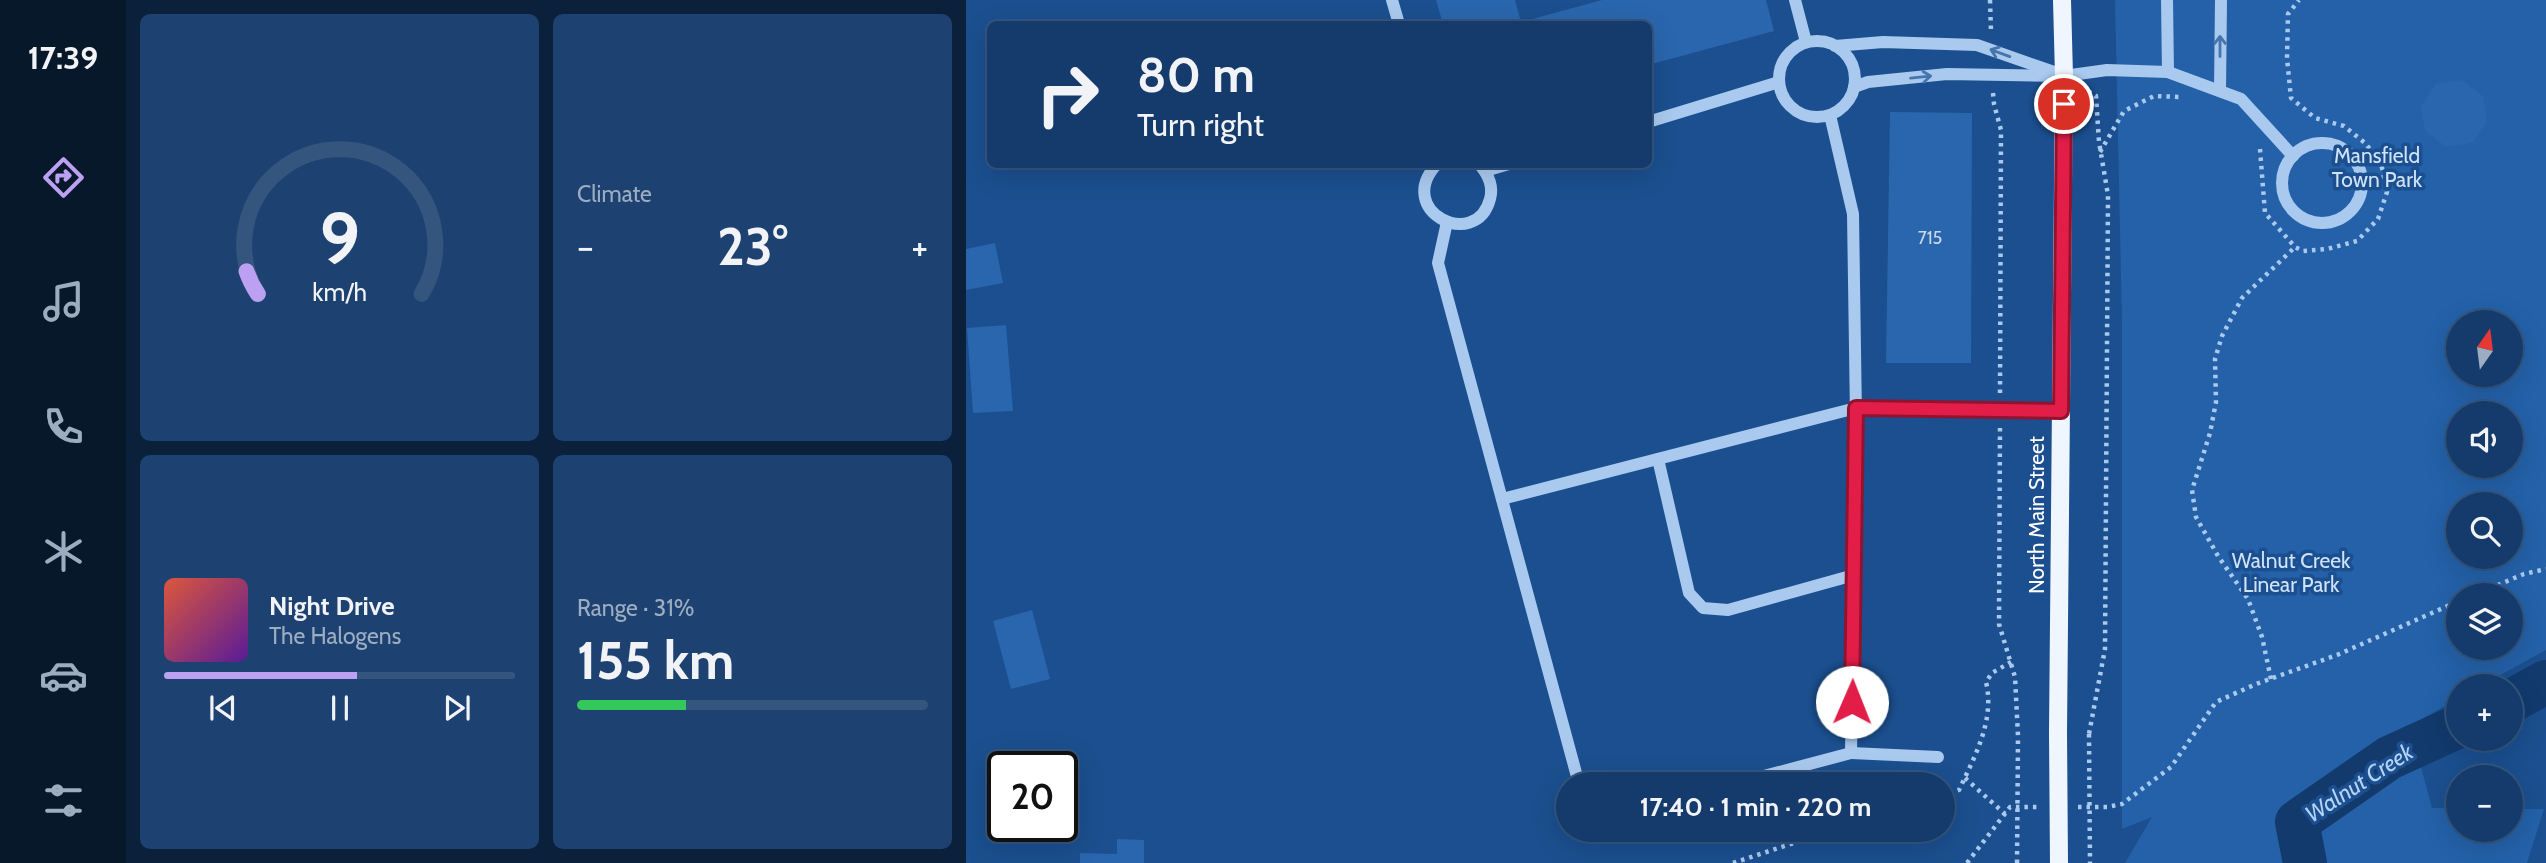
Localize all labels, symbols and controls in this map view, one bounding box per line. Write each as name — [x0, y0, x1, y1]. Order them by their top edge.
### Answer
one-way arrow — [2214, 34, 2227, 57]
text: 17:39 — [28, 38, 98, 77]
text: 80 m — [1137, 45, 1255, 104]
one-way arrow — [1989, 46, 2011, 58]
icon: right — [1022, 49, 1113, 140]
one-way arrow — [1909, 70, 1932, 83]
pin — [2034, 74, 2094, 134]
icon: arrive — [2045, 85, 2083, 123]
text: Turn right — [1137, 105, 1264, 144]
park label: Mansfield Town Park — [2332, 143, 2423, 192]
icon: directions — [39, 153, 88, 202]
text: Climate — [577, 180, 652, 208]
text: 9 — [319, 194, 360, 282]
text: 23° — [717, 215, 788, 278]
text: − — [577, 223, 594, 270]
text: + — [911, 223, 928, 270]
house number: 715 — [1918, 227, 1942, 249]
text: km/h — [312, 276, 367, 306]
icon: music — [39, 277, 88, 326]
north arrow — [2446, 310, 2524, 387]
map controls — [2446, 310, 2523, 842]
button: sound — [2446, 401, 2523, 478]
icon: phone — [39, 402, 88, 451]
street label: North Main Street — [2024, 436, 2049, 594]
button: search — [2446, 492, 2523, 569]
icon: climate — [39, 527, 88, 576]
park label: Walnut Creek Linear Park — [2232, 548, 2351, 597]
button: layers — [2446, 583, 2523, 660]
text: Night Drive — [269, 590, 395, 622]
text: Range · 31% — [577, 594, 694, 622]
text: The Halogens — [269, 622, 401, 650]
text: 155 km — [577, 629, 734, 692]
icon: car — [39, 651, 88, 700]
position arrow — [1815, 665, 1889, 739]
button: + — [2446, 674, 2523, 751]
icon: previous — [204, 689, 242, 727]
icon: pause — [321, 689, 359, 727]
icon: next — [438, 689, 476, 727]
water label: Walnut Creek — [2300, 737, 2419, 828]
speed limit sign: 20 — [987, 751, 1078, 842]
button: − — [2446, 765, 2523, 842]
icon: filters — [39, 776, 88, 825]
text: 17:40 · 1 min · 220 m — [1640, 791, 1871, 823]

